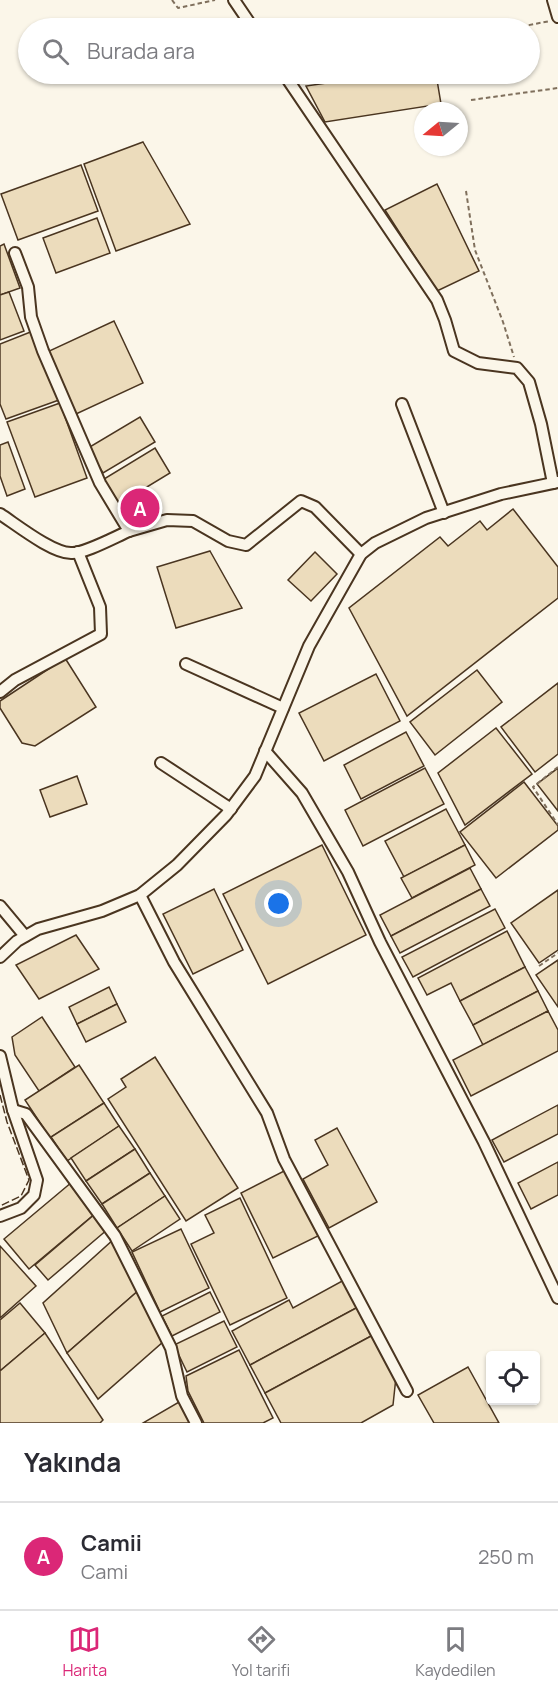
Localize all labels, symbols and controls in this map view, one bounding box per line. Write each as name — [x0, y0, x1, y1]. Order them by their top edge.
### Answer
search box — [18, 18, 540, 84]
icon: search — [39, 35, 72, 68]
text: Burada ara — [87, 36, 195, 66]
north arrow — [414, 102, 468, 156]
pin: A — [120, 486, 160, 530]
your location — [264, 889, 293, 918]
map controls — [486, 1351, 540, 1405]
button: locate — [486, 1351, 540, 1405]
text: Yakında — [24, 1444, 121, 1480]
text: Camii — [81, 1528, 142, 1558]
text: A — [37, 1543, 50, 1570]
text: 250 m — [478, 1543, 534, 1570]
text: Cami — [81, 1558, 128, 1585]
tab: Harita — [62, 1623, 107, 1681]
tab: Yol tarifi — [232, 1623, 290, 1681]
tab: Kaydedilen — [415, 1623, 496, 1681]

